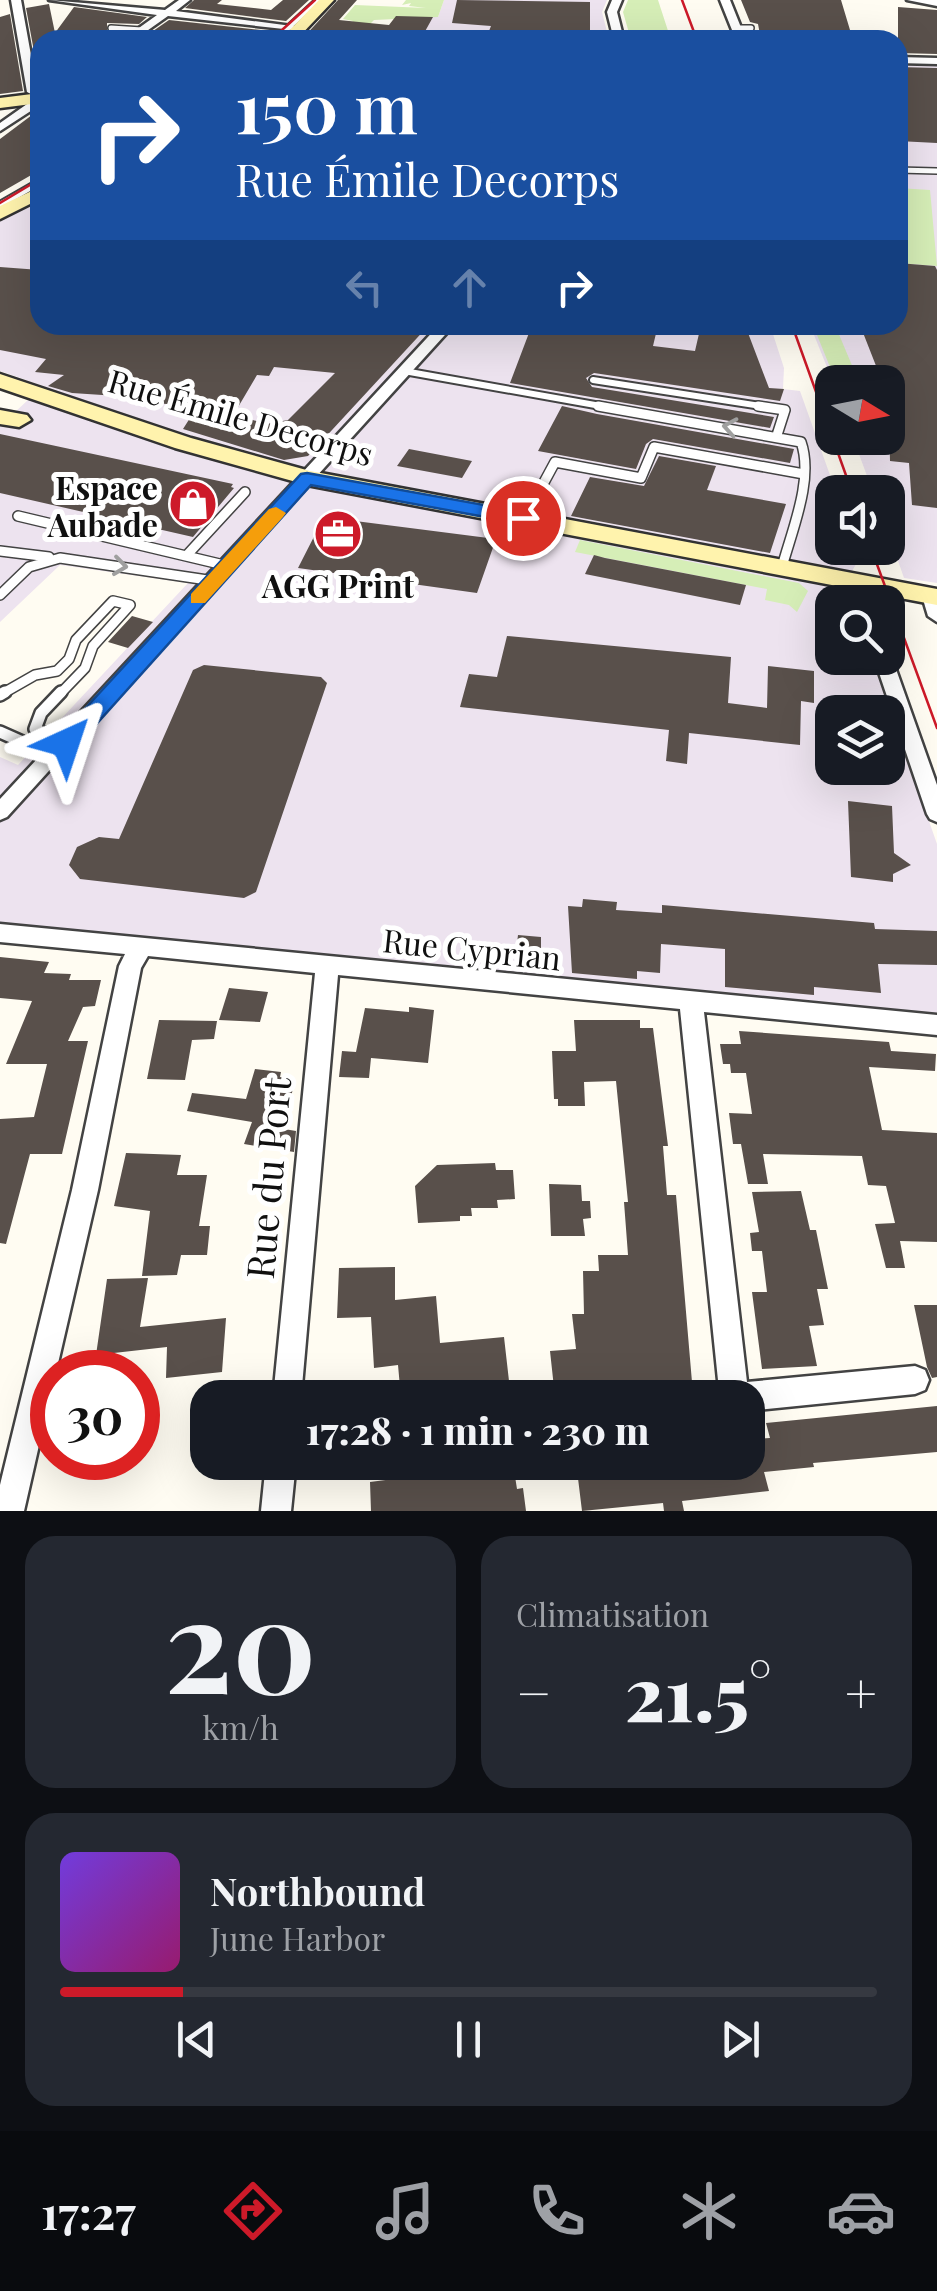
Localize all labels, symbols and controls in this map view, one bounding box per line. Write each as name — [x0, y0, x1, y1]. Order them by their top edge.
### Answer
text: 150 m — [235, 58, 418, 152]
icon: right — [70, 70, 200, 200]
text: Rue Émile Decorps — [235, 148, 619, 208]
icon: left — [337, 260, 392, 315]
icon: ahead — [442, 260, 497, 315]
icon: right — [547, 260, 602, 315]
street label: Rue Émile Decorps — [104, 358, 378, 474]
north arrow — [815, 365, 905, 455]
map controls — [815, 365, 905, 785]
one-way arrow — [722, 417, 738, 438]
place label: Espace Aubade — [47, 465, 158, 545]
button: sound — [815, 475, 905, 565]
pin — [481, 476, 566, 561]
shop icon: Espace Aubade — [167, 478, 219, 530]
icon: arrive — [496, 491, 551, 546]
office icon: AGG Print — [312, 508, 364, 560]
one-way arrow — [111, 554, 128, 575]
place label: AGG Print — [261, 563, 415, 606]
button: search — [815, 585, 905, 675]
position arrow — [14, 691, 118, 795]
button: layers — [815, 695, 905, 785]
street label: Rue Cyprian — [381, 917, 563, 979]
street label: Rue du Port — [233, 1075, 301, 1281]
speed limit sign: 30 — [30, 1350, 160, 1480]
text: 17:28 · 1 min · 230 m — [306, 1404, 649, 1455]
text: 20 — [165, 1553, 316, 1727]
text: Climatisation — [516, 1592, 709, 1635]
text: 21.5° — [625, 1641, 772, 1741]
text: − — [516, 1654, 552, 1728]
text: + — [845, 1654, 877, 1728]
text: km/h — [202, 1705, 279, 1748]
text: Northbound — [210, 1865, 425, 1916]
text: June Harbor — [210, 1916, 385, 1959]
icon: previous — [169, 2012, 224, 2067]
icon: pause — [441, 2012, 496, 2067]
icon: next — [713, 2012, 768, 2067]
icon: directions — [218, 2176, 288, 2246]
icon: music — [370, 2176, 440, 2246]
icon: phone — [522, 2176, 592, 2246]
icon: climate — [674, 2176, 744, 2246]
icon: car — [826, 2176, 896, 2246]
text: 17:27 — [41, 2181, 136, 2241]

